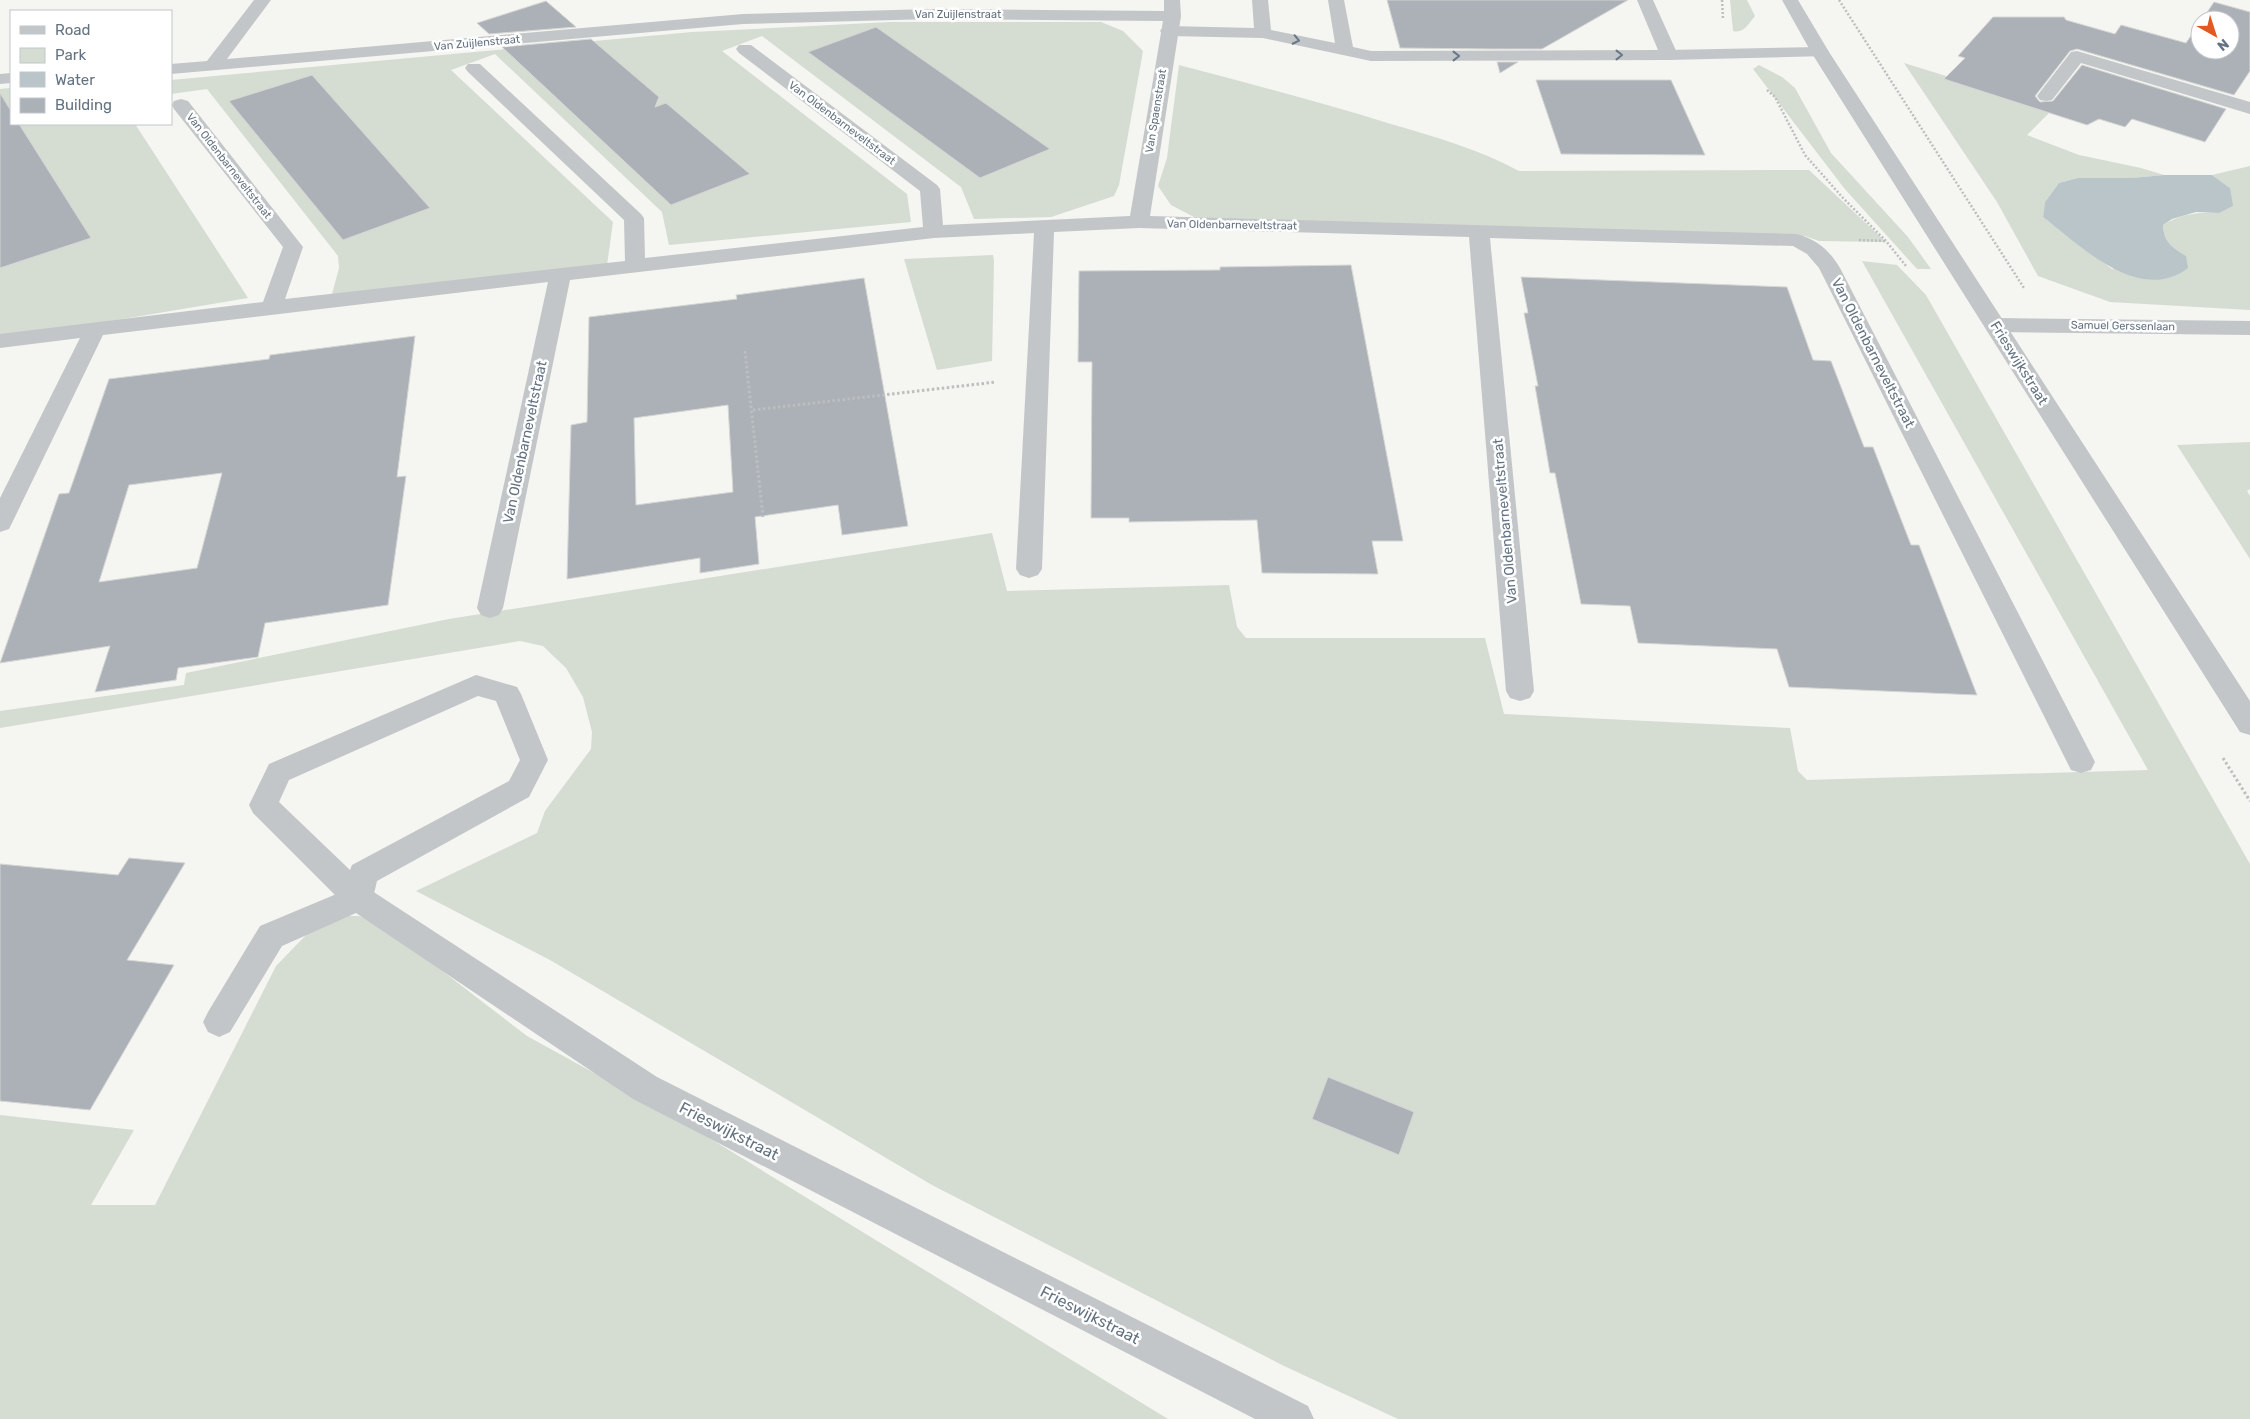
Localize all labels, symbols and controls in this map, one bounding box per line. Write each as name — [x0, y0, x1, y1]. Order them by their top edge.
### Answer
street label: Van Zuijlenstraat — [915, 8, 1002, 21]
legend — [10, 10, 172, 125]
north arrow — [2190, 10, 2240, 60]
text: Road — [55, 21, 91, 39]
street label: Van Zuijlenstraat — [433, 33, 521, 53]
one-way arrow — [1291, 34, 1300, 45]
text: N — [2214, 35, 2232, 54]
text: Park — [55, 46, 86, 64]
one-way arrow — [1616, 50, 1623, 60]
one-way arrow — [1453, 51, 1461, 61]
street label: Van Spaenstraat — [1143, 67, 1169, 154]
text: Water — [55, 71, 95, 89]
street label: Van Oldenbarneveltstraat — [786, 79, 899, 168]
text: Building — [55, 96, 112, 114]
street label: Van Oldenbarneveltstraat — [184, 111, 275, 222]
street label: Van Oldenbarneveltstraat — [1167, 217, 1298, 233]
street label: Van Oldenbarneveltstraat — [1828, 275, 1918, 431]
street label: Frieswijkstraat — [1987, 318, 2052, 408]
street label: Samuel Gerssenlaan — [2071, 319, 2175, 333]
street label: Van Oldenbarneveltstraat — [499, 359, 551, 525]
street label: Van Oldenbarneveltstraat — [1489, 437, 1521, 604]
street label: Frieswijkstraat — [676, 1098, 782, 1164]
street label: Frieswijkstraat — [1037, 1282, 1143, 1348]

